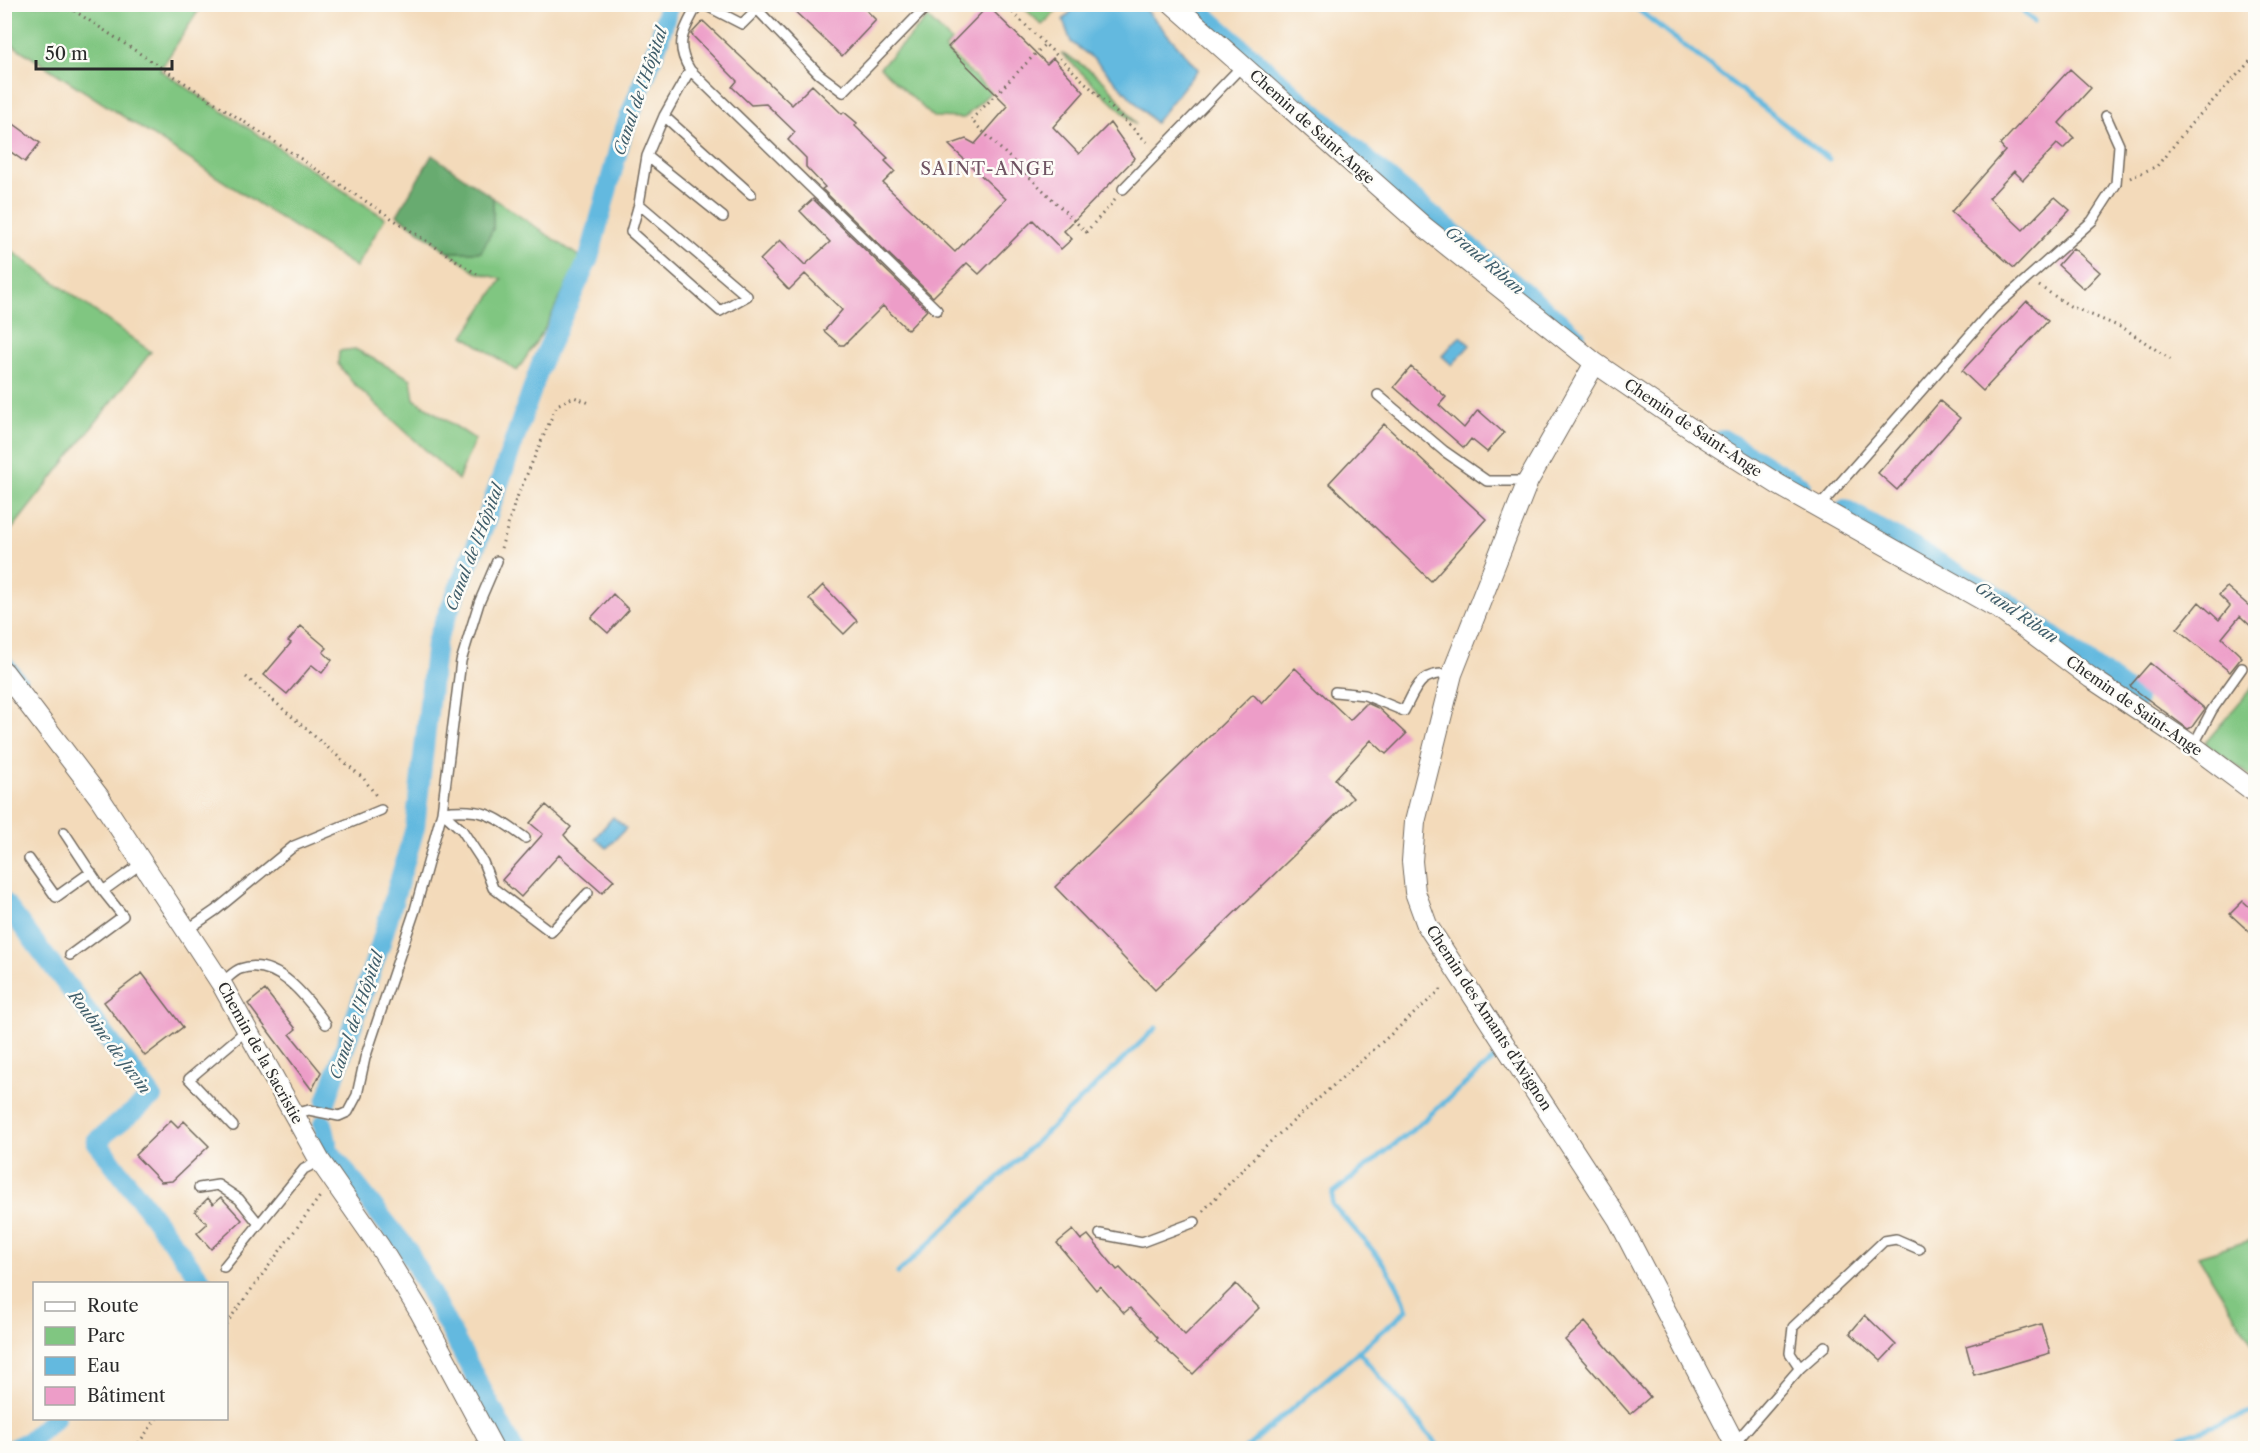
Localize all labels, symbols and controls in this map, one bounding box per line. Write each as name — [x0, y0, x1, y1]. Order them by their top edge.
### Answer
water label: Canal de l'Hôpital — [609, 23, 672, 158]
scale bar — [36, 33, 172, 71]
text: 50 m — [45, 43, 88, 65]
street label: Chemin de Saint-Ange — [1246, 65, 1379, 188]
district label: SAINT-ANGE — [920, 158, 1056, 180]
water label: Grand Riban — [1442, 221, 1528, 299]
street label: Chemin de Saint-Ange — [1621, 374, 1766, 481]
water label: Canal de l'Hôpital — [441, 479, 508, 613]
water label: Grand Riban — [1972, 577, 2062, 647]
street label: Chemin de Saint-Ange — [2062, 651, 2206, 760]
street label: Chemin des Amants d'Avignon — [1422, 921, 1557, 1114]
water label: Canal de l'Hôpital — [325, 947, 388, 1082]
street label: Chemin de la Sacristie — [214, 978, 307, 1127]
water label: Roubine de Juvin — [64, 985, 155, 1098]
legend — [33, 1282, 228, 1420]
text: Route — [87, 1295, 139, 1317]
text: Parc — [87, 1325, 125, 1347]
text: Eau — [87, 1355, 120, 1377]
text: Bâtiment — [87, 1385, 166, 1407]

